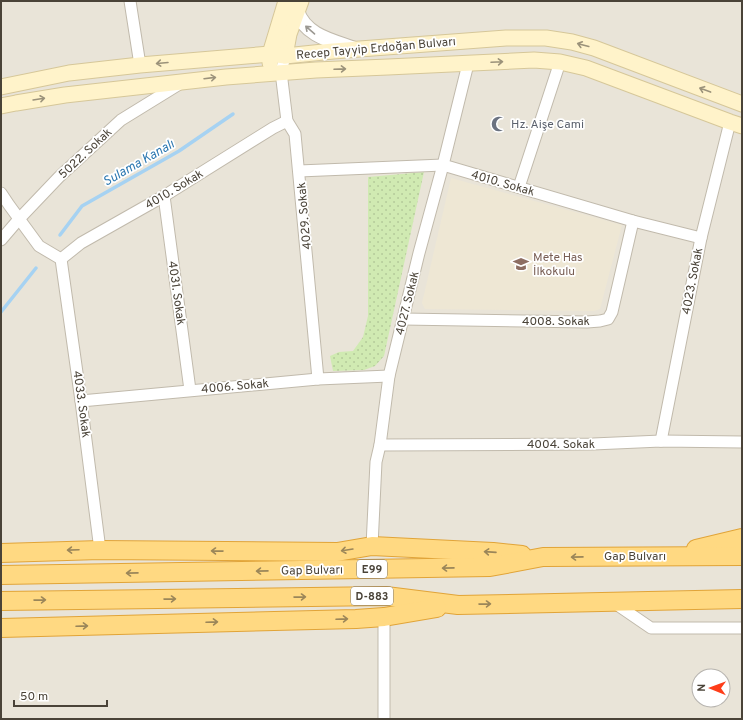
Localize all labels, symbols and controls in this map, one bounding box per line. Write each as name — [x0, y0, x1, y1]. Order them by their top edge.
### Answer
one-way arrow — [305, 25, 316, 34]
street label: Recep Tayyip Erdoğan Bulvarı — [296, 34, 457, 64]
one-way arrow — [577, 41, 590, 49]
one-way arrow — [490, 58, 503, 66]
one-way arrow — [156, 59, 169, 66]
one-way arrow — [333, 65, 346, 73]
one-way arrow — [203, 75, 216, 82]
one-way arrow — [699, 86, 712, 93]
one-way arrow — [32, 95, 45, 103]
mosque icon: Hz. Aişe Cami — [490, 115, 508, 133]
place label: Hz. Aişe Cami — [511, 117, 584, 133]
street label: 5022. Sokak — [55, 125, 116, 183]
water label: Sulama Kanalı — [100, 136, 178, 191]
street label: 4010. Sokak — [142, 166, 207, 214]
street label: 4010. Sokak — [469, 167, 536, 201]
street label: 4029. Sokak — [294, 182, 316, 250]
street label: 4023. Sokak — [679, 246, 707, 316]
place label: Mete Has İlkokulu — [533, 250, 583, 280]
school or university icon: Mete Has İlkokulu — [512, 255, 530, 273]
street label: 4031. Sokak — [164, 260, 188, 326]
street label: 4027. Sokak — [392, 270, 424, 337]
street label: 4008. Sokak — [522, 314, 590, 330]
street label: 4033. Sokak — [68, 370, 94, 439]
street label: 4006. Sokak — [201, 376, 270, 398]
street label: 4004. Sokak — [527, 437, 595, 453]
one-way arrow — [341, 546, 354, 554]
one-way arrow — [67, 547, 80, 554]
one-way arrow — [211, 547, 224, 555]
one-way arrow — [484, 548, 497, 555]
street label: Gap Bulvarı — [604, 549, 666, 565]
one-way arrow — [571, 553, 584, 561]
road number: E99 — [357, 560, 387, 578]
street label: Gap Bulvarı — [281, 562, 343, 580]
one-way arrow — [442, 564, 455, 572]
one-way arrow — [256, 567, 269, 575]
one-way arrow — [126, 569, 139, 577]
road number: D-883 — [351, 587, 393, 605]
one-way arrow — [293, 593, 306, 601]
one-way arrow — [163, 595, 176, 603]
one-way arrow — [33, 596, 46, 604]
one-way arrow — [478, 601, 491, 608]
one-way arrow — [335, 615, 348, 623]
one-way arrow — [205, 619, 218, 626]
one-way arrow — [75, 622, 88, 630]
north arrow — [691, 668, 731, 708]
scale bar — [14, 682, 107, 708]
text: N — [695, 684, 709, 692]
text: 50 m — [20, 689, 48, 705]

